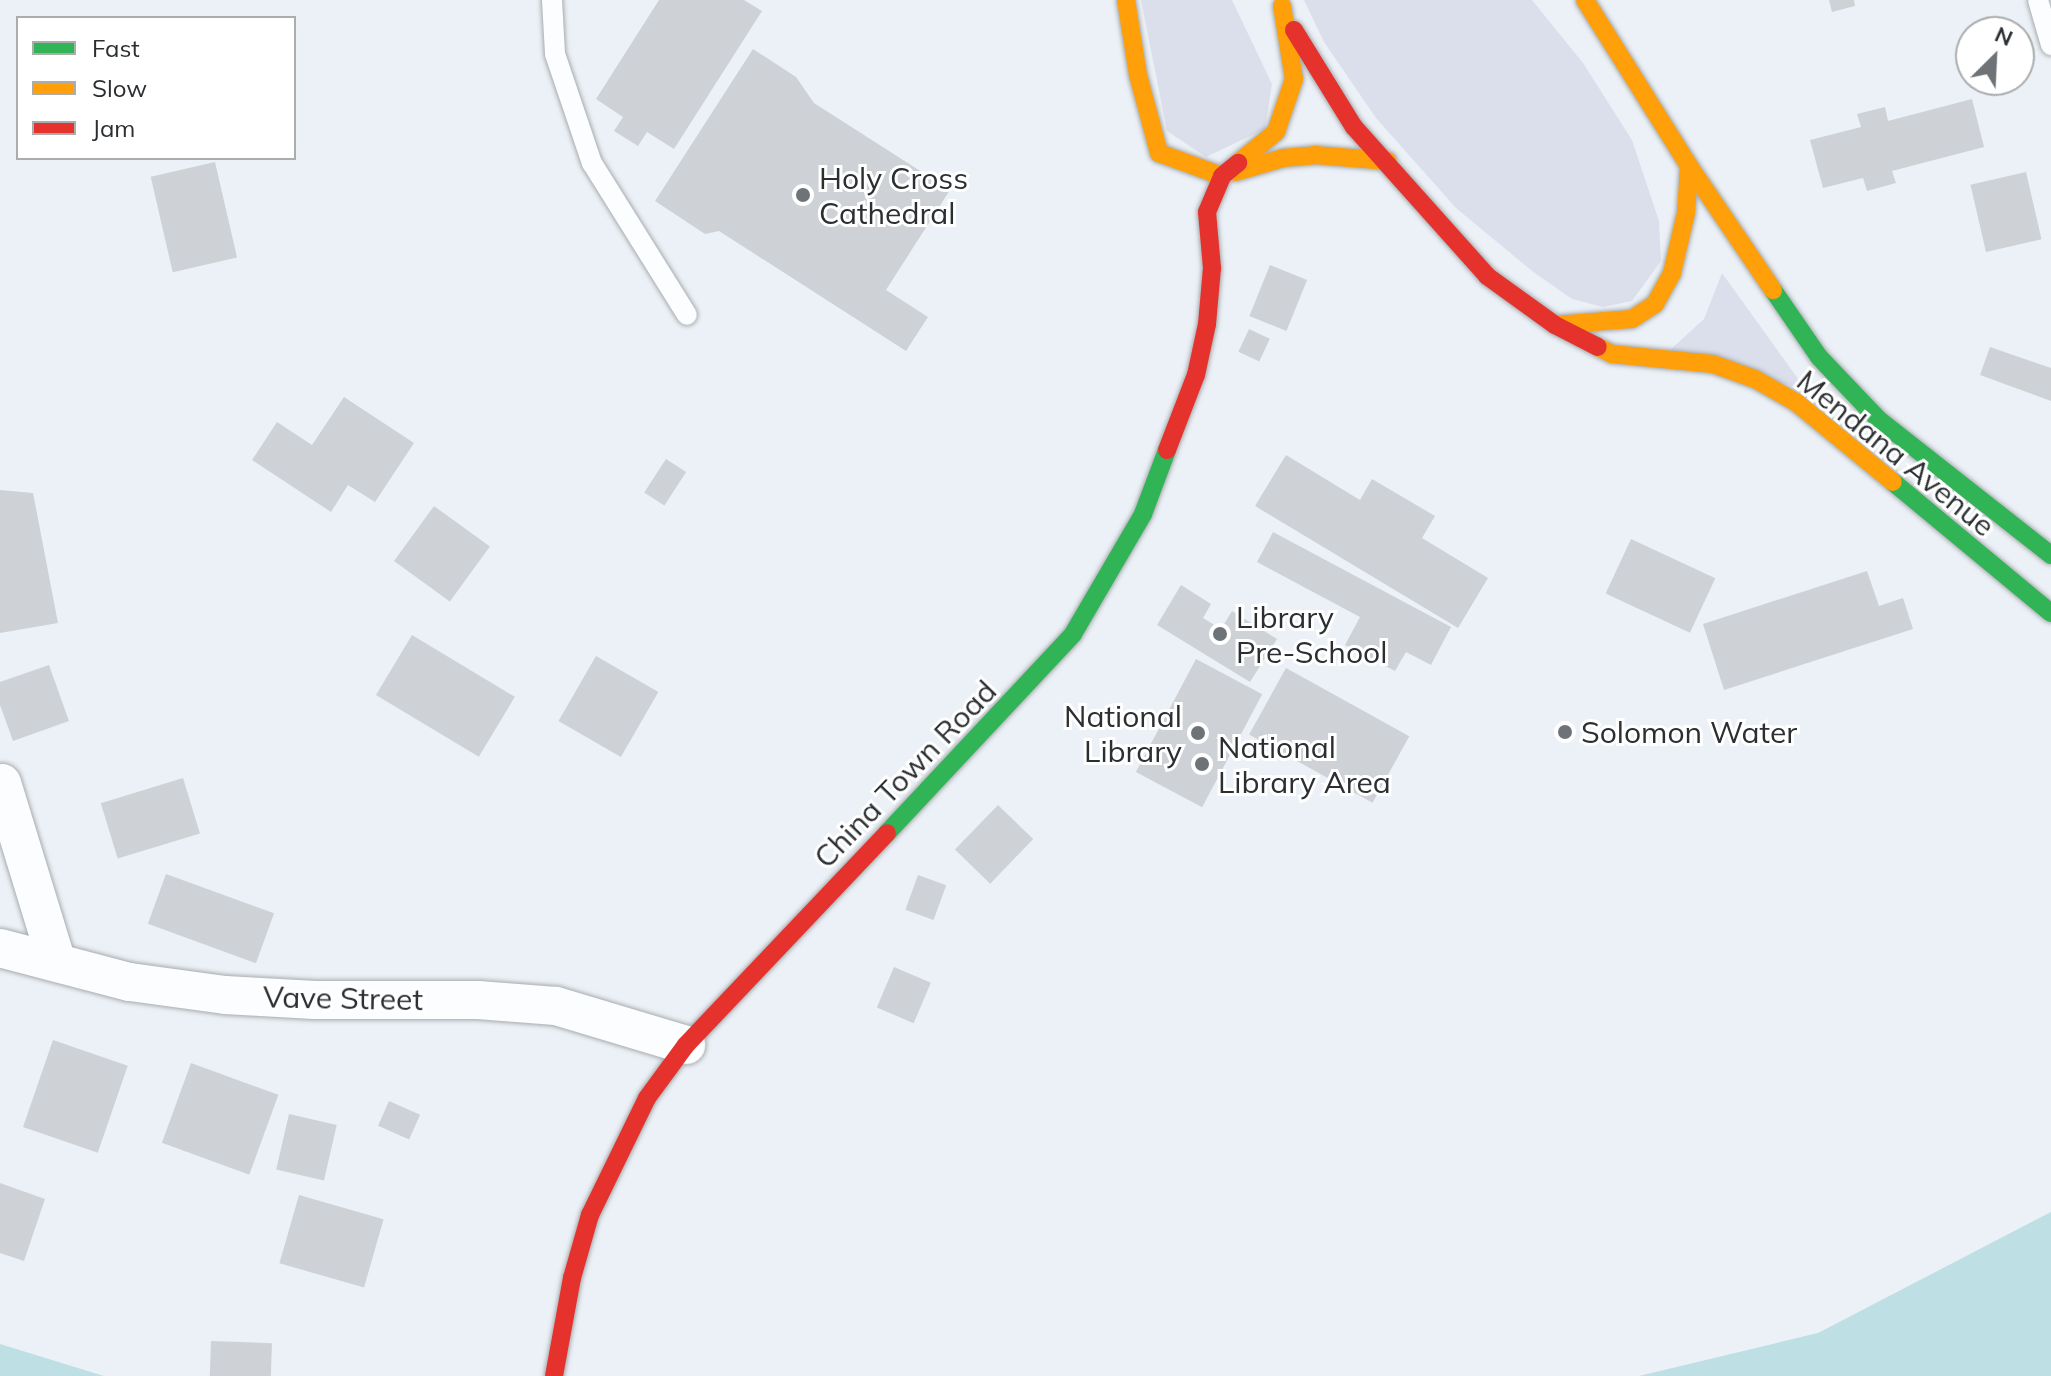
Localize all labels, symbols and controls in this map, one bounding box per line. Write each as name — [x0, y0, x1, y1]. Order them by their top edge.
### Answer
legend — [16, 16, 296, 160]
north arrow — [1955, 16, 2035, 96]
text: N — [1991, 20, 2017, 52]
text: Fast — [92, 33, 140, 63]
text: Slow — [92, 73, 147, 103]
text: Jam — [92, 113, 135, 143]
place label: Holy Cross Cathedral — [819, 160, 968, 230]
marker: Holy Cross Cathedral — [794, 186, 812, 204]
street label: Mendana Avenue — [1790, 362, 2002, 544]
place label: Library Pre-School — [1236, 599, 1387, 670]
marker: Library Pre-School — [1211, 625, 1229, 643]
street label: China Town Road — [806, 673, 1004, 875]
place label: National Library — [1064, 698, 1182, 768]
place label: Solomon Water — [1581, 714, 1797, 750]
marker: Solomon Water — [1556, 723, 1574, 741]
marker: National Library — [1189, 724, 1207, 742]
place label: National Library Area — [1218, 729, 1391, 800]
marker: National Library Area — [1193, 755, 1211, 773]
street label: Vave Street — [263, 979, 423, 1017]

